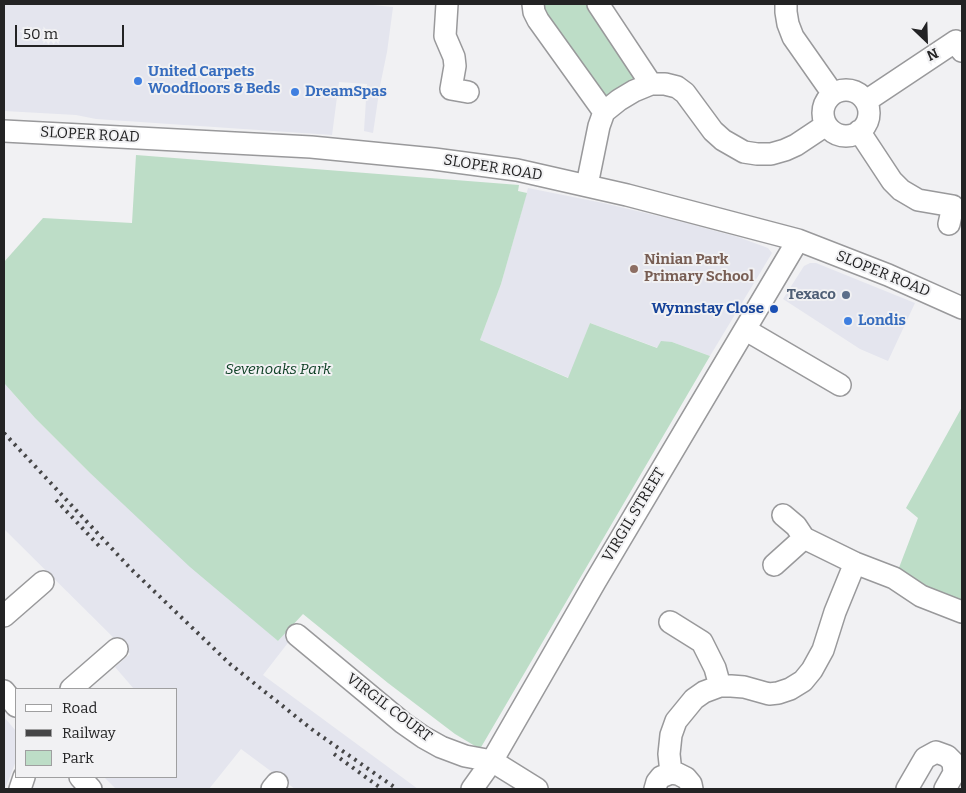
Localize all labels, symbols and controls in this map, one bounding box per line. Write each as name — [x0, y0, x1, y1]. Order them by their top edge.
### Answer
scale bar — [18, 15, 126, 47]
north arrow — [901, 15, 951, 65]
text: 50 m — [23, 25, 58, 43]
text: N — [924, 44, 941, 64]
place label: United Carpets Woodfloors & Beds — [148, 63, 280, 98]
marker: United Carpets Woodfloors & Beds — [132, 75, 144, 87]
place label: DreamSpas — [305, 83, 387, 101]
marker: DreamSpas — [289, 86, 301, 98]
street label: SLOPER ROAD — [40, 123, 140, 147]
street label: SLOPER ROAD — [442, 151, 544, 185]
street label: SLOPER ROAD — [833, 247, 933, 301]
place label: Ninian Park Primary School — [644, 251, 754, 286]
marker: Ninian Park Primary School — [628, 263, 640, 275]
place label: Texaco — [787, 286, 836, 304]
marker: Texaco — [840, 289, 852, 301]
place label: Wynnstay Close — [652, 300, 764, 318]
marker: Wynnstay Close — [768, 303, 780, 315]
place label: Londis — [858, 312, 906, 330]
marker: Londis — [842, 315, 854, 327]
park label: Sevenoaks Park — [225, 361, 331, 379]
street label: VIRGIL STREET — [599, 465, 669, 565]
street label: VIRGIL COURT — [343, 670, 435, 746]
legend — [15, 688, 178, 778]
text: Road — [62, 699, 97, 717]
text: Railway — [62, 724, 116, 742]
text: Park — [62, 749, 94, 767]

